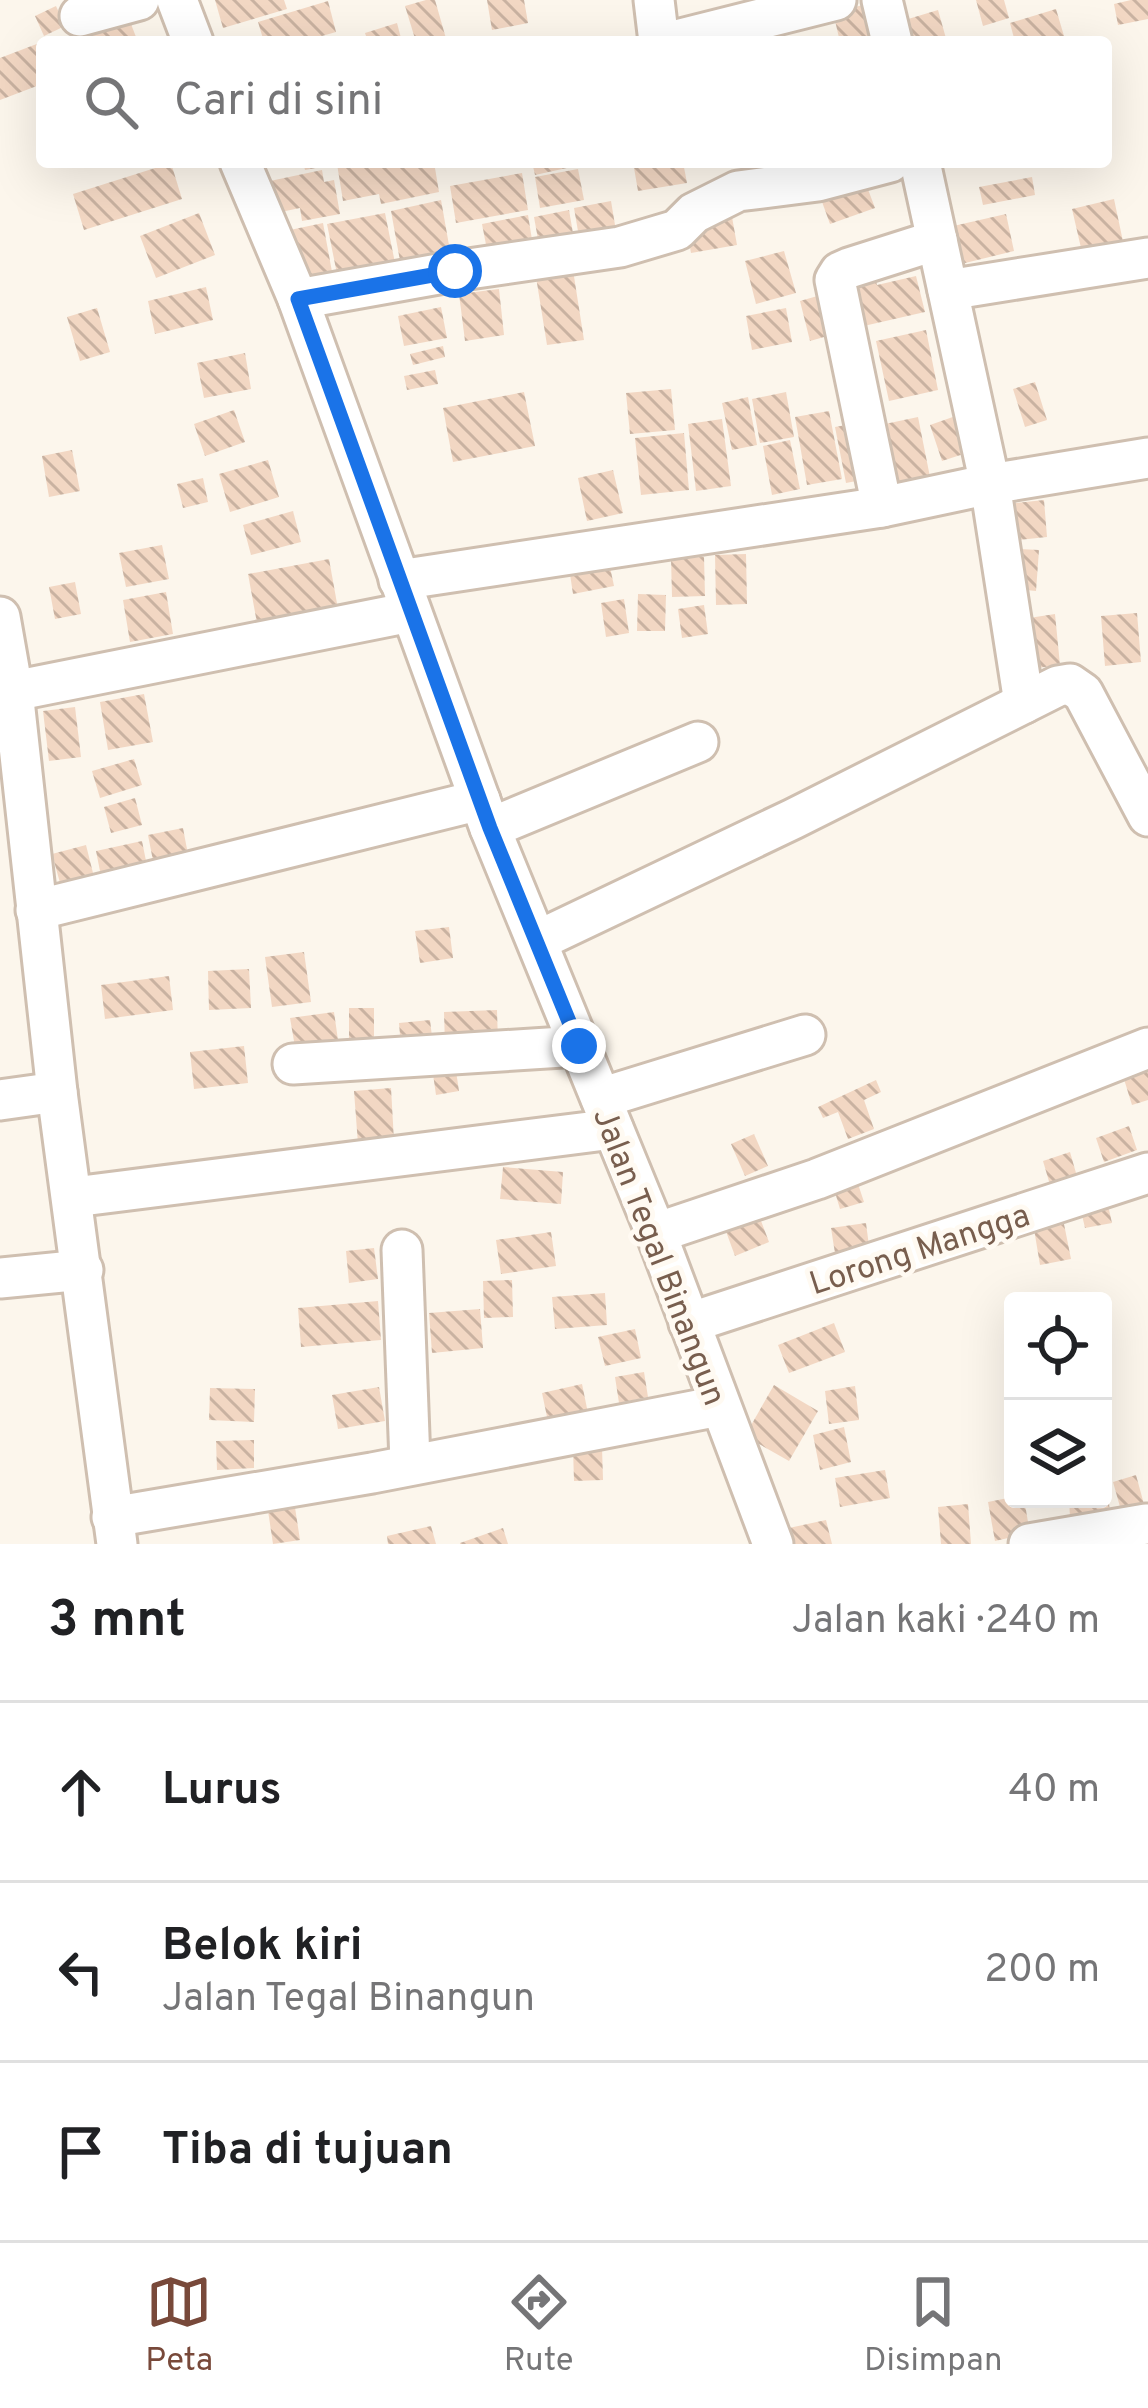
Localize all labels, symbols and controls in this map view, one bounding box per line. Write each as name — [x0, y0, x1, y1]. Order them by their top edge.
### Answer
search box — [36, 36, 1112, 168]
icon: search — [78, 69, 144, 135]
text: Cari di sini — [174, 74, 383, 131]
route start — [428, 244, 482, 298]
route end — [552, 1019, 606, 1073]
street label: Jalan Tegal Binangun — [581, 1103, 733, 1412]
street label: Lorong Mangga — [805, 1196, 1036, 1307]
map controls — [1004, 1292, 1112, 1508]
button: locate — [1004, 1292, 1112, 1400]
button: layers — [1004, 1400, 1112, 1508]
text: 3 mnt — [48, 1590, 186, 1655]
text: Jalan kaki · 240 m — [792, 1598, 1100, 1647]
icon: ahead — [48, 1759, 114, 1825]
text: Lurus — [162, 1763, 282, 1820]
text: 40 m — [1009, 1767, 1100, 1816]
text: Belok kiri — [162, 1919, 363, 1976]
icon: left — [48, 1939, 114, 2005]
text: 200 m — [984, 1947, 1100, 1996]
text: Jalan Tegal Binangun — [162, 1976, 535, 2025]
icon: arrive — [48, 2119, 114, 2185]
text: Tiba di tujuan — [162, 2123, 453, 2180]
tab: Peta — [145, 2269, 213, 2383]
tab: Rute — [504, 2269, 574, 2383]
tab: Disimpan — [864, 2269, 1003, 2383]

